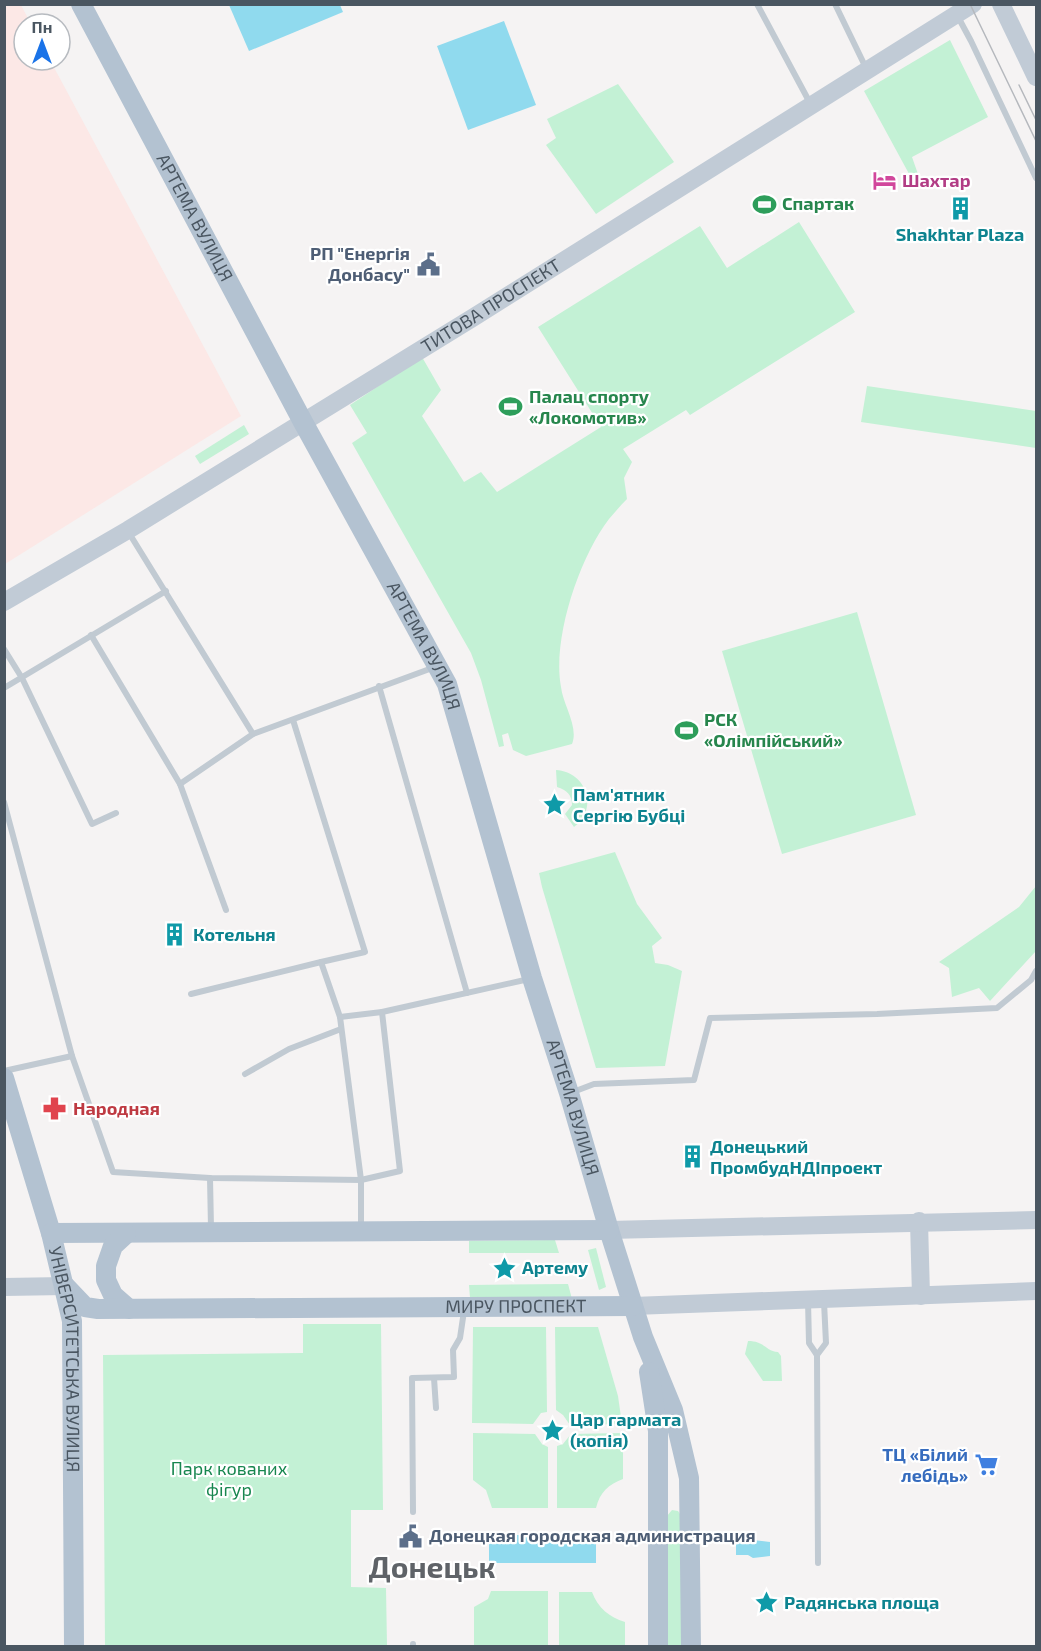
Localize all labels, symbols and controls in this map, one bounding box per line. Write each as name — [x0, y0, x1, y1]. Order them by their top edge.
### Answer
north arrow — [12, 12, 72, 72]
text: Пн — [32, 17, 52, 36]
street label: АРТЕМА ВУЛИЦЯ — [152, 150, 238, 285]
hotel icon: Шахтар — [871, 168, 897, 194]
place label: Шахтар — [902, 169, 971, 191]
sports icon: Спартак — [751, 191, 777, 217]
place label: Спартак — [782, 192, 854, 214]
building icon: Shakhtar Plaza — [947, 196, 973, 222]
place label: Shakhtar Plaza — [896, 223, 1024, 245]
place label: РП "Енергія Донбасу" — [310, 242, 410, 285]
public building icon: РП "Енергія Донбасу" — [415, 251, 441, 277]
street label: ТИТОВА ПРОСПЕКТ — [417, 253, 565, 357]
place label: Палац спорту «Локомотив» — [529, 385, 650, 428]
sports icon: Палац спорту «Локомотив» — [498, 394, 524, 420]
street label: АРТЕМА ВУЛИЦЯ — [383, 577, 466, 712]
place label: РСК «Олімпійський» — [704, 708, 843, 751]
sports icon: РСК «Олімпійський» — [673, 717, 699, 743]
place label: Пам'ятник Сергію Бубці — [573, 783, 685, 826]
place icon: Пам'ятник Сергію Бубці — [542, 792, 568, 818]
building icon: Котельня — [162, 922, 188, 948]
place label: Котельня — [193, 923, 276, 945]
street label: АРТЕМА ВУЛИЦЯ — [542, 1036, 605, 1178]
pharmacy icon: Народная — [42, 1096, 68, 1122]
place label: Народная — [73, 1097, 160, 1119]
place label: Донецький ПромбудНДІпроект — [710, 1135, 882, 1178]
building icon: Донецький ПромбудНДІпроект — [679, 1144, 705, 1170]
street label: УНІВЕРСИТЕТСЬКА ВУЛИЦЯ — [45, 1244, 85, 1472]
place icon: Артему — [491, 1255, 517, 1281]
place label: Артему — [522, 1256, 589, 1278]
street label: МИРУ ПРОСПЕКТ — [445, 1294, 587, 1317]
place label: Цар гармата (копія) — [570, 1408, 681, 1451]
place icon: Цар гармата (копія) — [539, 1417, 565, 1443]
place label: ТЦ «Білий лебідь» — [882, 1443, 968, 1486]
supermarket icon: ТЦ «Білий лебідь» — [973, 1452, 999, 1478]
park label: Парк кованих фігур — [171, 1457, 288, 1500]
public building icon: Донецкая городская администрация — [398, 1523, 424, 1549]
place label: Донецкая городская администрация — [429, 1524, 756, 1546]
district label: Донецьк — [369, 1548, 496, 1584]
place icon: Радянська площа — [753, 1590, 779, 1616]
place label: Радянська площа — [784, 1591, 939, 1613]

